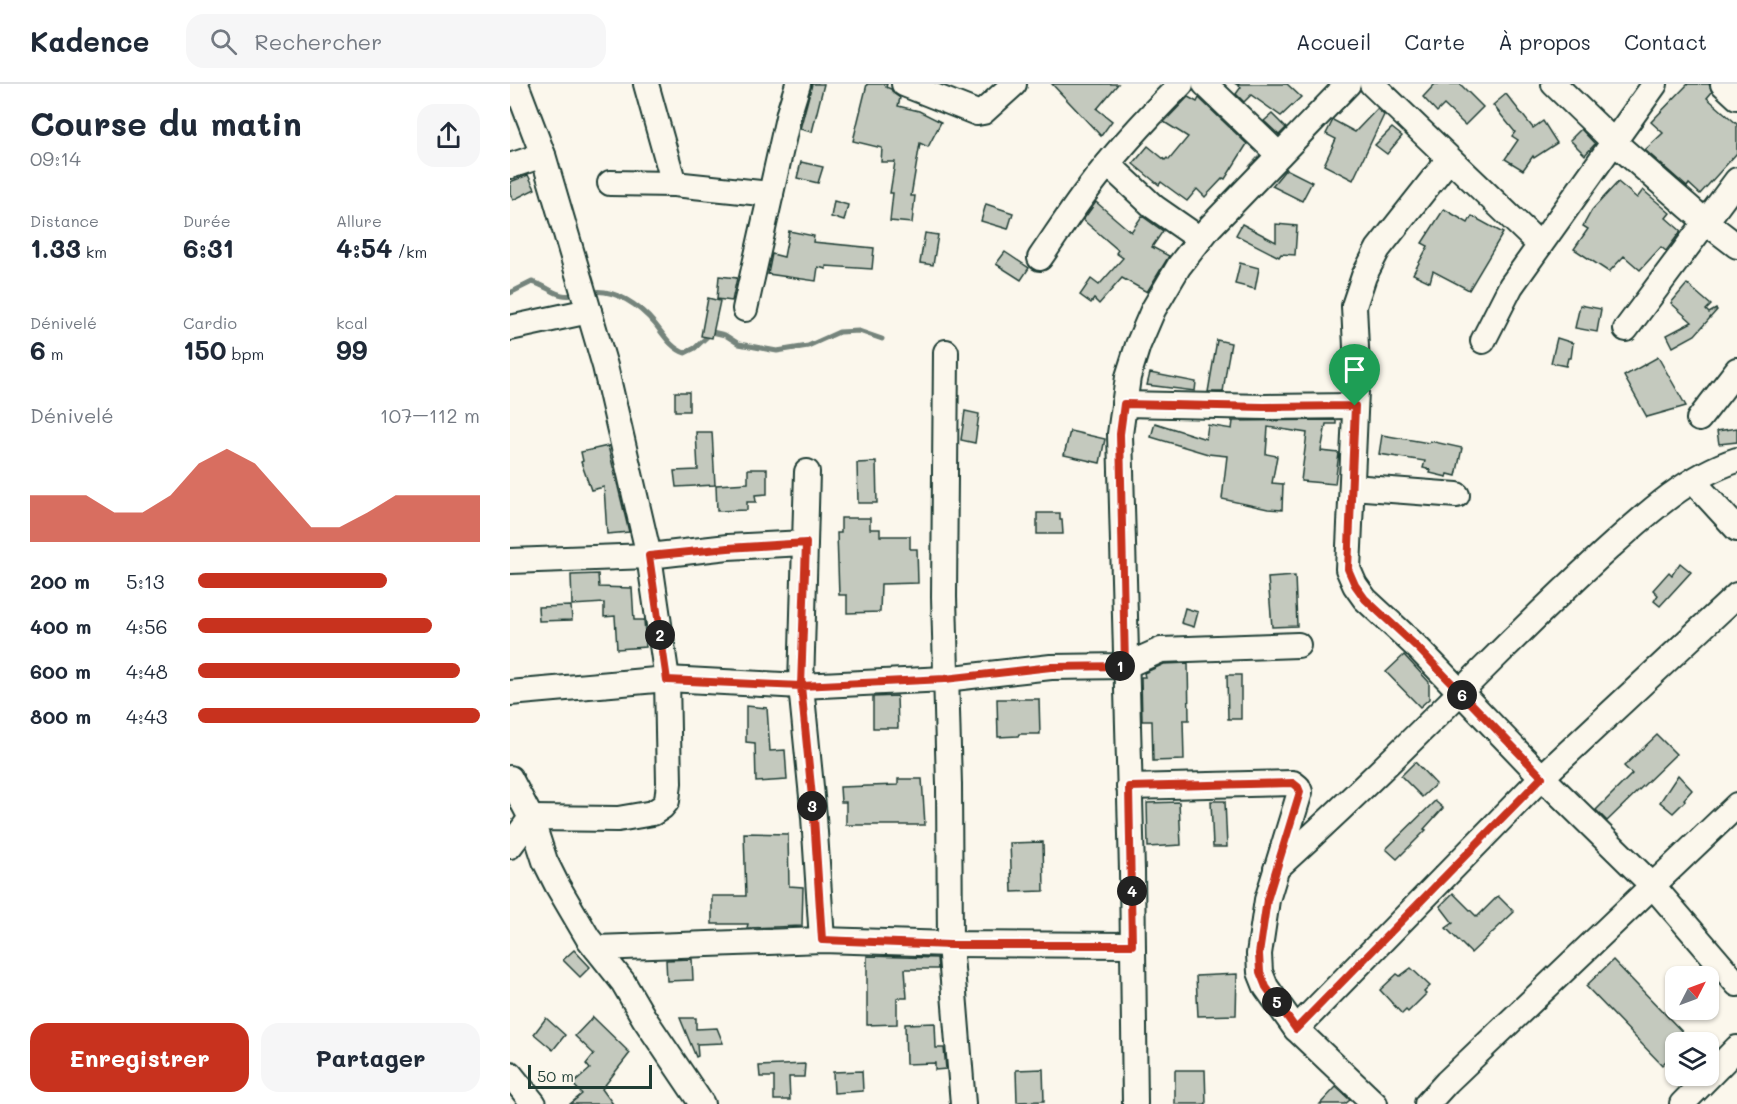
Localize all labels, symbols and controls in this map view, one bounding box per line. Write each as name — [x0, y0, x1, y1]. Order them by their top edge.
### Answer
search box — [186, 14, 606, 68]
text: Kadence — [30, 23, 150, 59]
icon: search — [207, 25, 240, 58]
text: Rechercher — [255, 27, 382, 56]
text: Accueil — [1296, 28, 1371, 55]
text: Carte — [1404, 28, 1465, 55]
text: À propos — [1498, 28, 1591, 55]
text: Contact — [1624, 28, 1707, 55]
text: Course du matin — [30, 101, 302, 144]
button: share — [417, 104, 480, 167]
text: 09:14 — [30, 145, 81, 171]
text: Distance — [30, 210, 99, 231]
text: Durée — [183, 210, 231, 231]
text: Allure — [336, 210, 382, 231]
text: 1.33 — [30, 231, 81, 265]
text: 6:31 — [183, 231, 234, 265]
text: 4:54 — [336, 231, 392, 265]
text: km — [81, 241, 107, 262]
text: /km — [392, 241, 427, 262]
text: Dénivelé — [30, 312, 97, 333]
text: Cardio — [183, 312, 237, 333]
text: kcal — [336, 312, 368, 333]
text: 6 — [30, 333, 46, 367]
text: 150 — [183, 333, 226, 367]
text: 99 — [336, 333, 367, 367]
text: m — [46, 343, 64, 364]
text: bpm — [226, 343, 264, 364]
pin — [1329, 344, 1380, 406]
icon: arrive — [1338, 353, 1371, 386]
text: Dénivelé — [30, 402, 114, 428]
text: 107–112 m — [380, 402, 480, 428]
text: 200 m — [30, 568, 90, 594]
text: 5:13 — [126, 568, 165, 594]
text: 400 m — [30, 613, 91, 639]
text: 4:56 — [126, 613, 168, 639]
pin: 2 — [645, 620, 675, 650]
text: 2 — [656, 624, 664, 645]
pin: 1 — [1105, 651, 1135, 681]
text: 1 — [1116, 655, 1124, 676]
text: 600 m — [30, 658, 91, 684]
text: 4:48 — [126, 658, 168, 684]
pin: 6 — [1447, 680, 1477, 710]
text: 6 — [1457, 684, 1467, 705]
text: 800 m — [30, 703, 91, 729]
text: 4:43 — [126, 703, 167, 729]
pin: 3 — [797, 791, 827, 821]
text: 3 — [807, 795, 817, 816]
pin: 4 — [1117, 876, 1147, 906]
text: 4 — [1127, 880, 1137, 901]
north arrow — [1665, 966, 1719, 1020]
map controls — [1665, 966, 1719, 1086]
pin: 5 — [1262, 987, 1292, 1017]
text: 5 — [1272, 991, 1282, 1012]
button: Enregistrer — [30, 1023, 249, 1092]
button: Partager — [261, 1023, 480, 1092]
button: layers — [1665, 1032, 1719, 1086]
scale bar — [528, 1062, 652, 1090]
text: 50 m — [537, 1065, 574, 1086]

